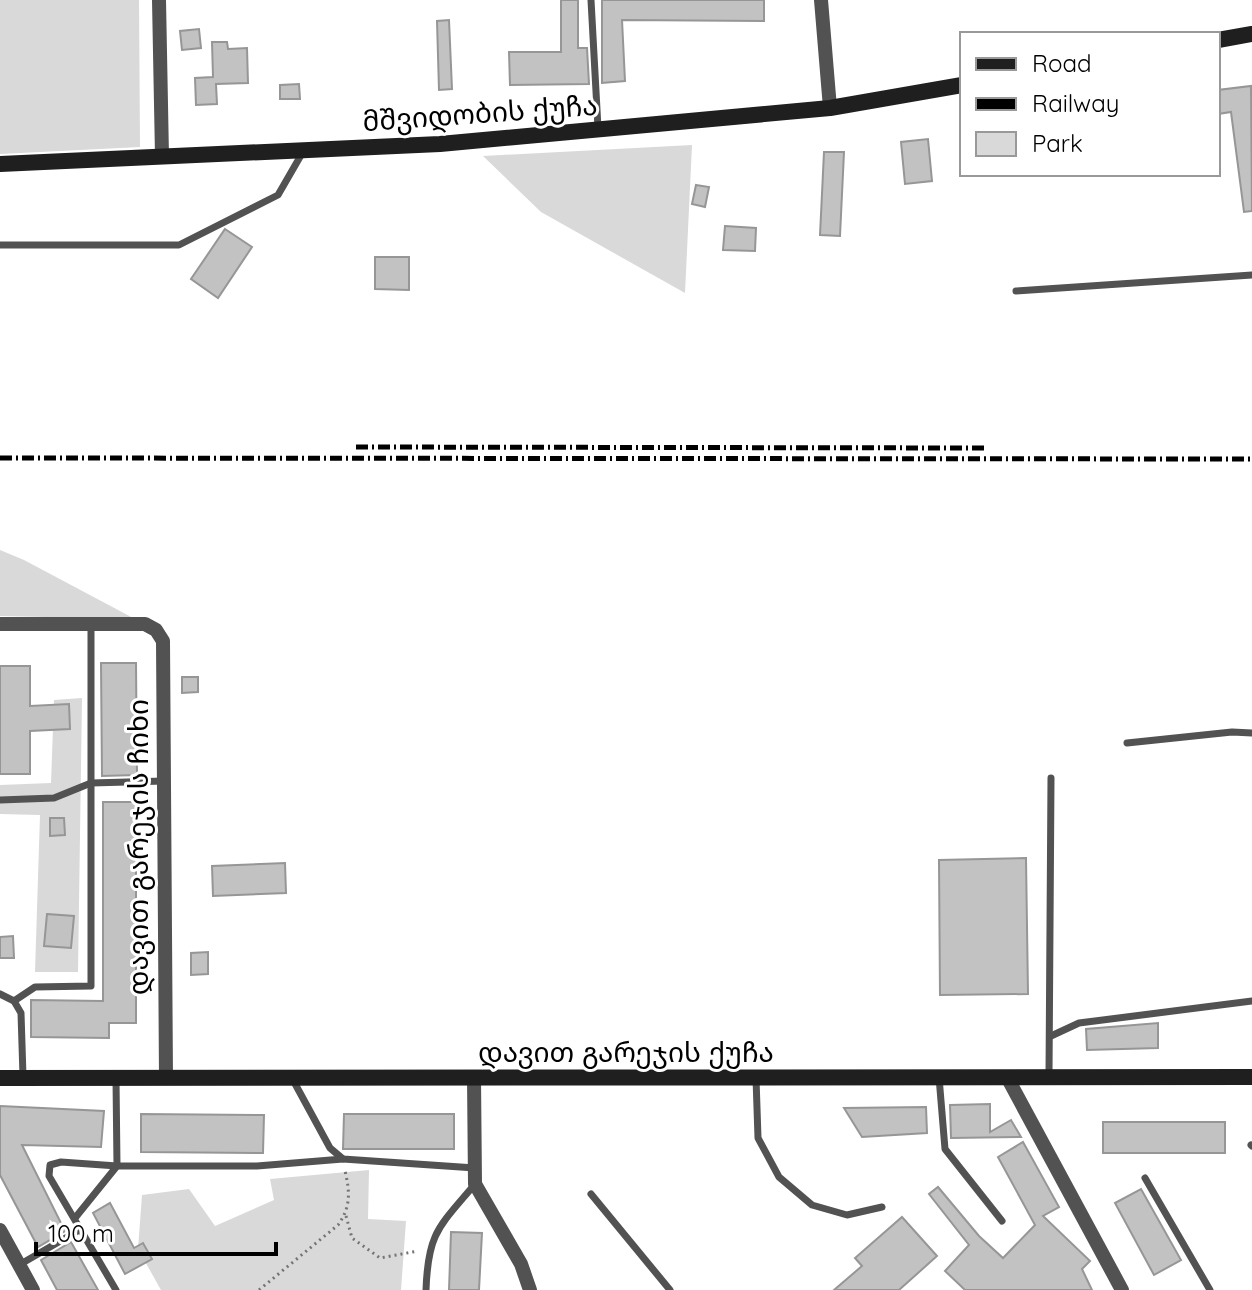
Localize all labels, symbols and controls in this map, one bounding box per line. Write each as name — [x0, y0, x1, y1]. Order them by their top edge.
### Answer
legend — [960, 32, 1220, 176]
text: Road — [1032, 48, 1092, 78]
street label: მშვიდობის ქუჩა — [361, 87, 599, 138]
text: Railway — [1032, 88, 1119, 118]
text: Park — [1032, 128, 1083, 158]
street label: დავით გარეჯის ჩიხი — [120, 699, 155, 995]
street label: დავით გარეჯის ქუჩა — [478, 1034, 774, 1069]
scale bar — [36, 1206, 276, 1256]
text: 100 m — [48, 1218, 114, 1248]

